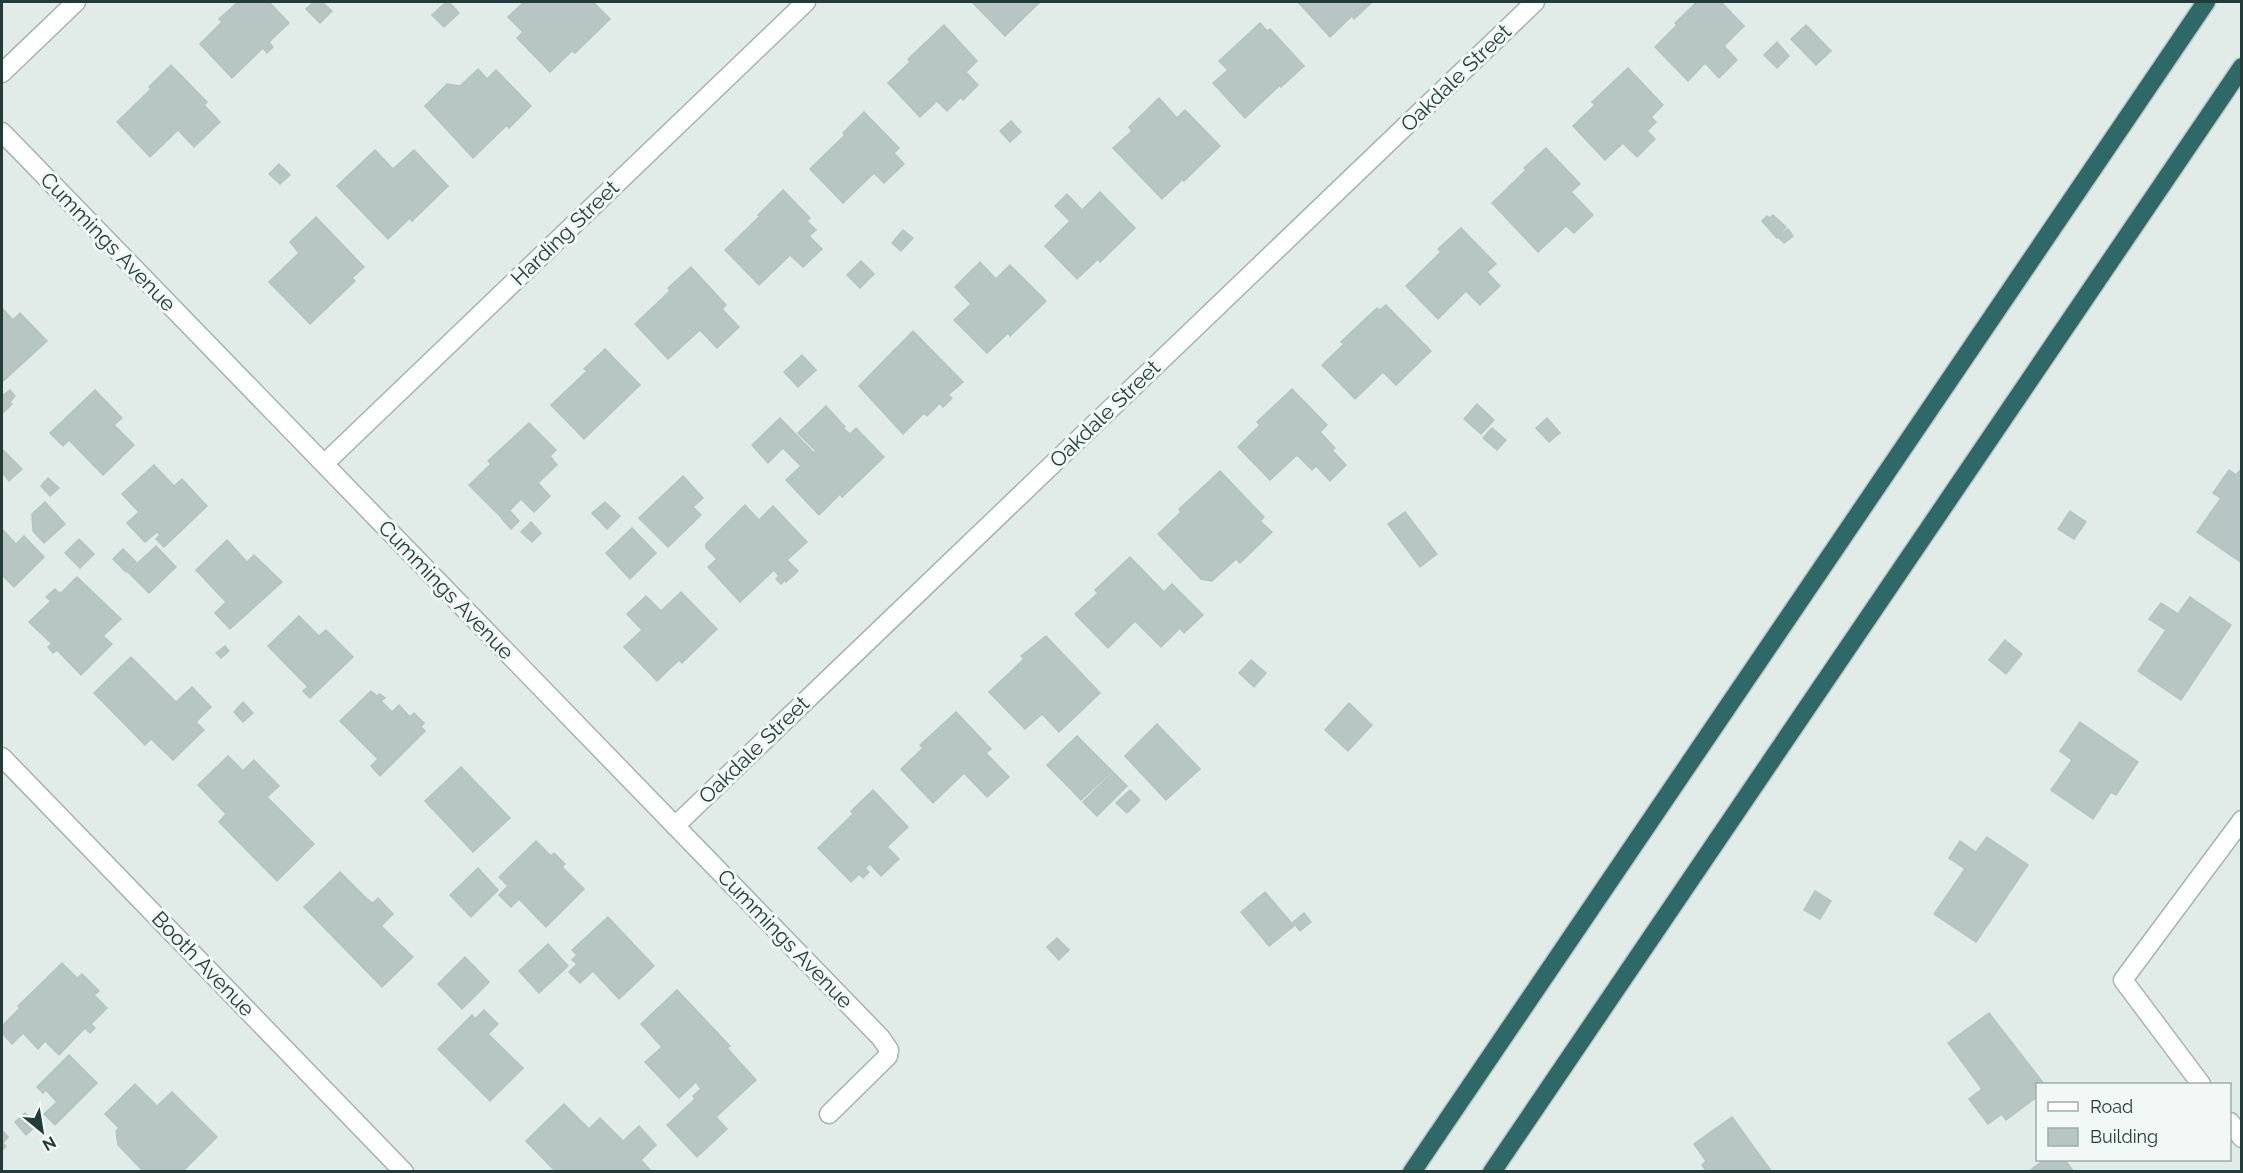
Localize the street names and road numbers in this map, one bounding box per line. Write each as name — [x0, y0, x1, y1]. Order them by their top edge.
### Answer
street label: Oakdale Street — [1395, 19, 1516, 137]
street label: Cummings Avenue — [36, 167, 181, 316]
street label: Harding Street — [505, 175, 624, 290]
street label: Oakdale Street — [1044, 355, 1165, 473]
street label: Cummings Avenue — [374, 515, 519, 664]
street label: Oakdale Street — [693, 691, 814, 809]
street label: Cummings Avenue — [713, 864, 858, 1013]
street label: Booth Avenue — [147, 906, 260, 1021]

